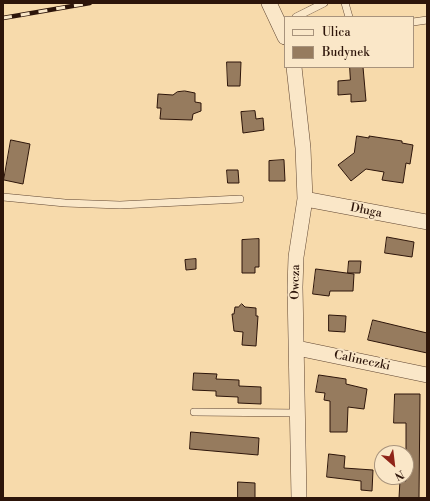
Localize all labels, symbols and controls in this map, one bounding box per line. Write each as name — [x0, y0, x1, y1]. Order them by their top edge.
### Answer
legend — [284, 16, 414, 68]
text: Ulica — [322, 25, 351, 40]
text: Budynek — [322, 45, 370, 60]
street label: Długa — [349, 201, 383, 221]
street label: Owcza — [288, 264, 304, 300]
street label: Calineczki — [333, 348, 391, 374]
north arrow — [374, 445, 414, 485]
text: N — [392, 466, 406, 483]

